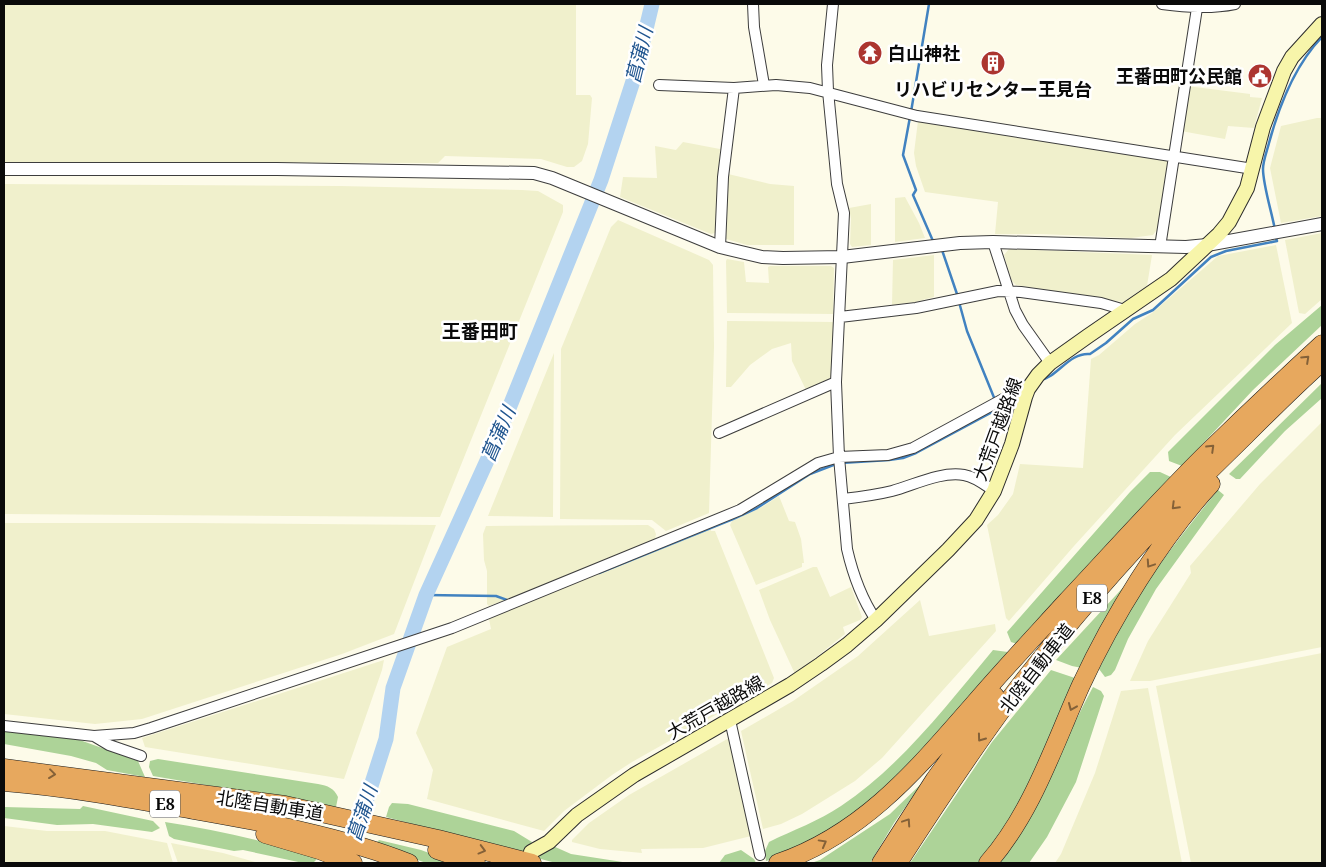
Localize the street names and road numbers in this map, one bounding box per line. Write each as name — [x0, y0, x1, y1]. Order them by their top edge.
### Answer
street label: 大荒戸越路線 — [967, 374, 1027, 484]
road number: E8 — [1077, 584, 1107, 612]
street label: 北陸自動車道 — [993, 618, 1079, 718]
street label: 大荒戸越路線 — [662, 670, 768, 744]
street label: 北陸自動車道 — [215, 785, 325, 825]
road number: E8 — [150, 791, 180, 818]

